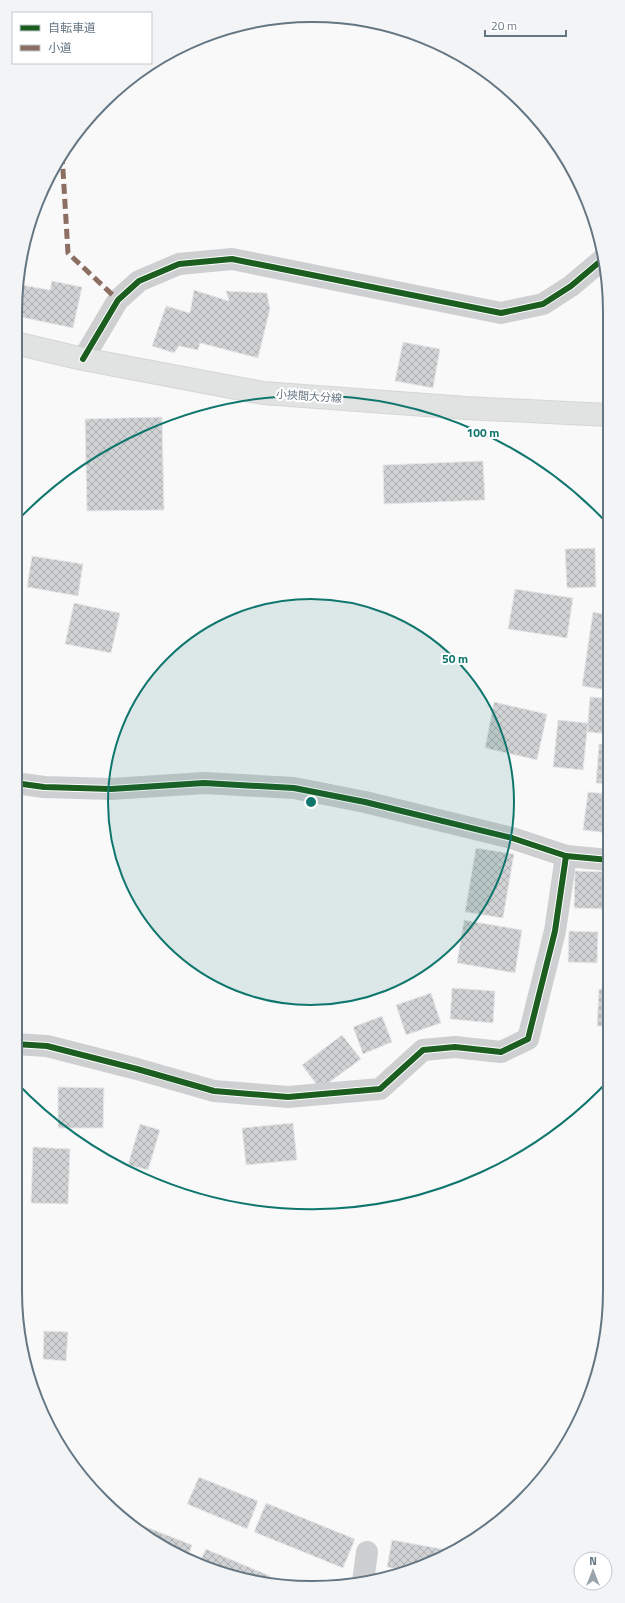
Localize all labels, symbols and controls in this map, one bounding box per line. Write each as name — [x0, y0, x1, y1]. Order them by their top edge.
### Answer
legend — [12, 12, 152, 64]
scale bar — [485, 12, 566, 38]
text: 20 m — [491, 16, 517, 35]
text: 自転車道 — [48, 18, 96, 37]
text: 小道 — [48, 38, 72, 57]
street label: 小挾間大分線 — [276, 386, 342, 406]
text: 100 m — [467, 423, 499, 442]
text: 50 m — [442, 649, 468, 668]
centre of rings — [304, 795, 318, 809]
north arrow — [573, 1551, 613, 1591]
text: N — [589, 1553, 597, 1569]

